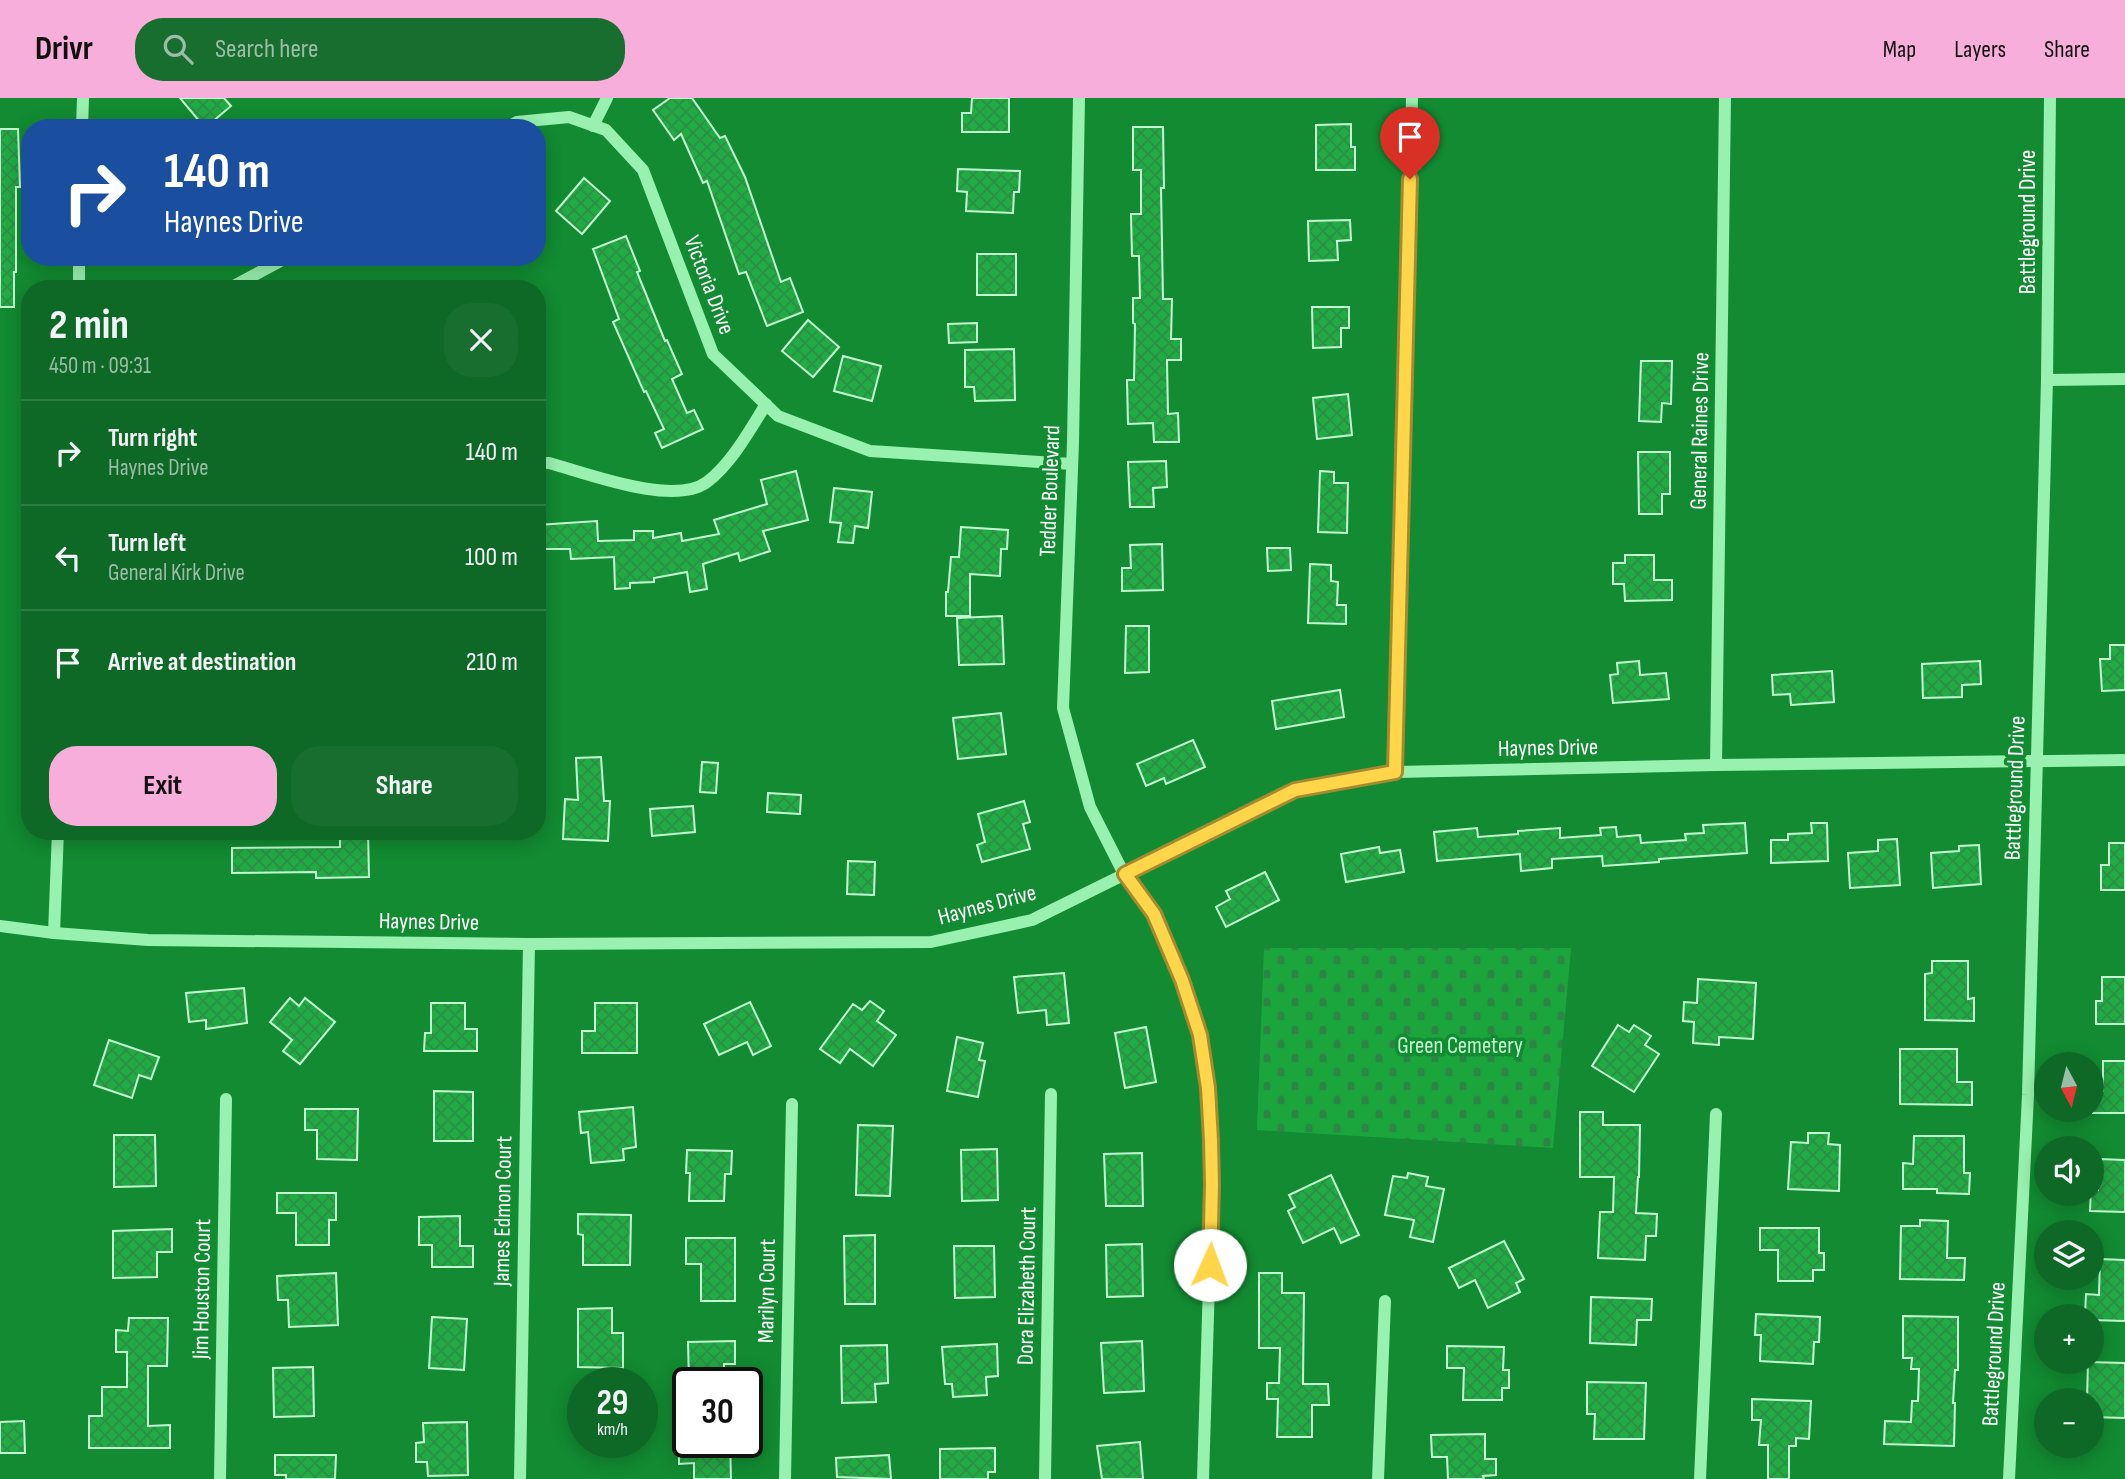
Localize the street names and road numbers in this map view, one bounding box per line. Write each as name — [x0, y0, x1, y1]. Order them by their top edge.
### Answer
street label: Battleground Drive — [2014, 150, 2042, 294]
street label: Victoria Drive — [677, 232, 741, 338]
street label: General Raines Drive — [1685, 352, 1715, 510]
street label: Tedder Boulevard — [1034, 425, 1066, 557]
street label: Battleground Drive — [1998, 715, 2032, 861]
street label: Haynes Drive — [1498, 733, 1598, 763]
street label: Haynes Drive — [935, 878, 1039, 932]
street label: Haynes Drive — [379, 907, 479, 937]
street label: James Edmon Court — [488, 1136, 518, 1287]
street label: Dora Elizabeth Court — [1012, 1207, 1042, 1365]
street label: Jim Houston Court — [187, 1219, 217, 1360]
street label: Marilyn Court — [752, 1239, 782, 1343]
street label: Battleground Drive — [1976, 1281, 2012, 1427]

